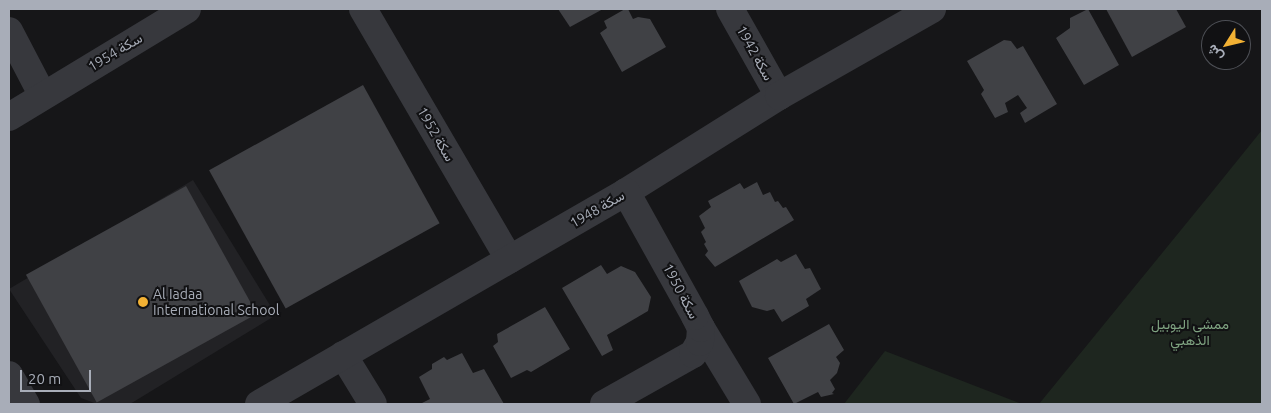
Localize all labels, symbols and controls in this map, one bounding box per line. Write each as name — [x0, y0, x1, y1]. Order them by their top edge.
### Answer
north arrow — [1201, 20, 1251, 70]
street label: سكة 1942 — [733, 23, 777, 83]
street label: سكة 1954 — [85, 29, 145, 75]
text: ش — [1203, 42, 1226, 65]
street label: سكة 1952 — [414, 104, 458, 164]
street label: سكة 1948 — [567, 187, 627, 231]
street label: سكة 1950 — [659, 260, 703, 322]
place label: Al Iadaa International School — [153, 286, 279, 318]
marker: Al Iadaa International School — [137, 296, 149, 308]
park label: ممشى اليوبيل الذهبي — [1151, 316, 1229, 348]
scale bar — [22, 360, 94, 392]
text: 20 m — [28, 370, 61, 387]

